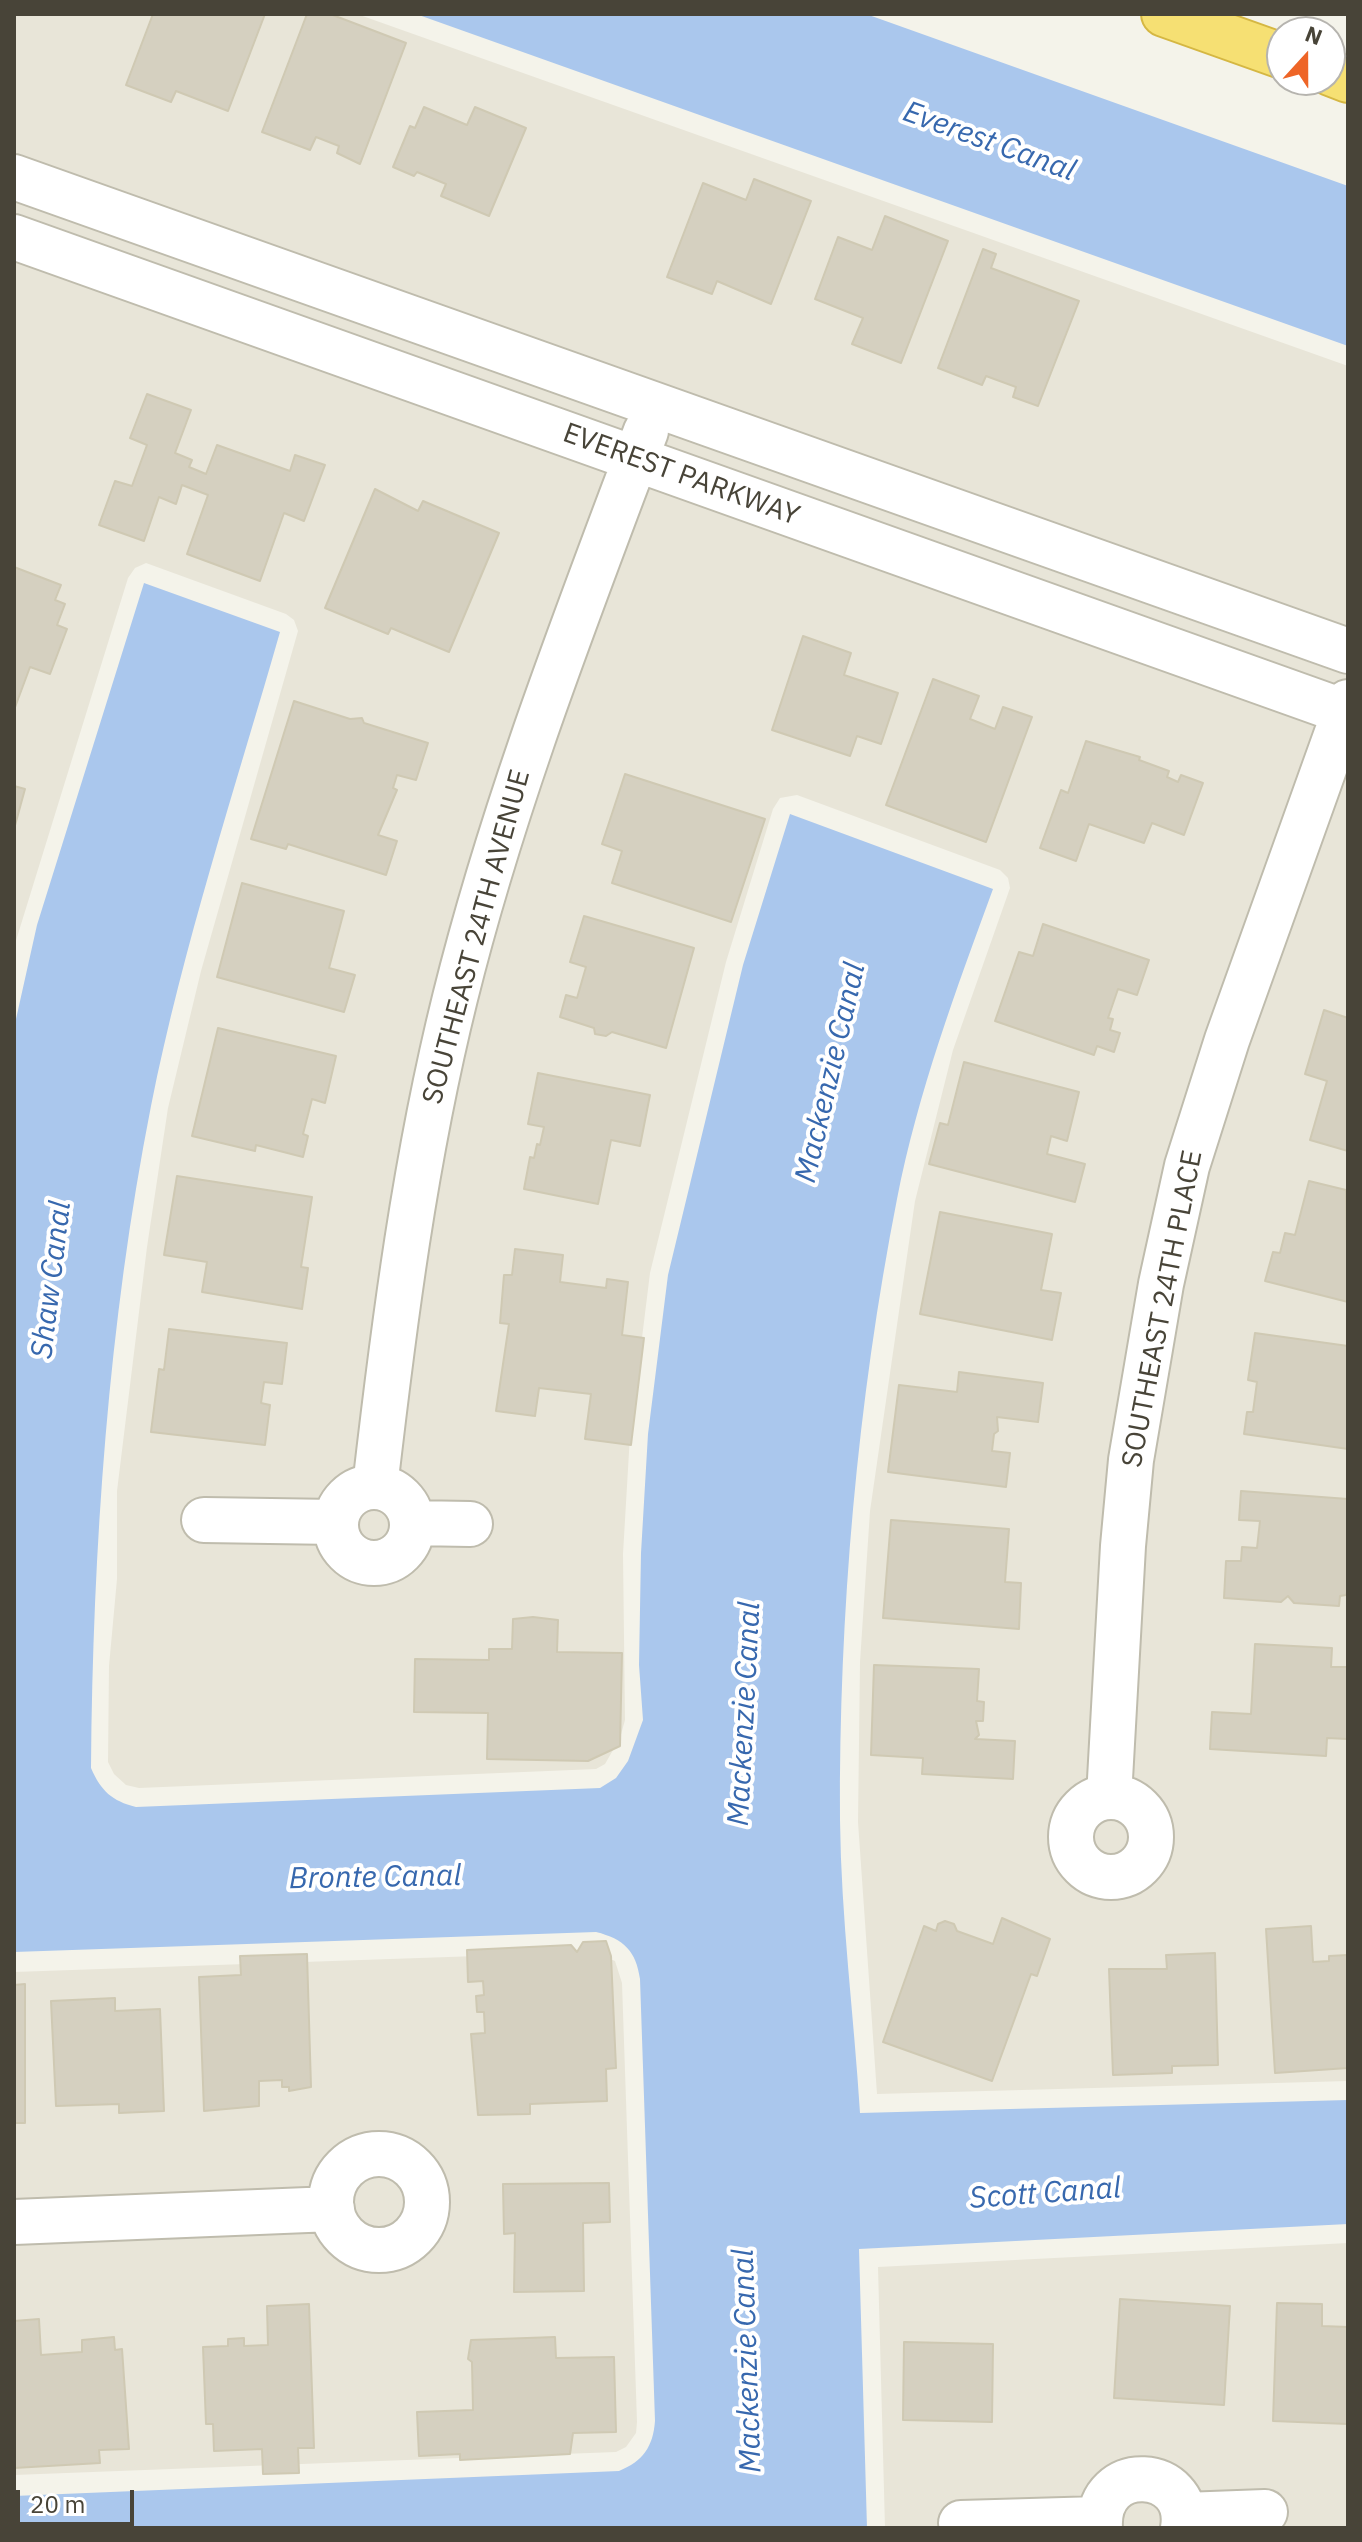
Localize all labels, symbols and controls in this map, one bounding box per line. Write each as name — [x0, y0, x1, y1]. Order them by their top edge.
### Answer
north arrow — [1266, 16, 1346, 96]
text: N — [1301, 19, 1327, 51]
water label: Everest Canal — [898, 94, 1080, 190]
street label: EVEREST PARKWAY — [558, 417, 804, 533]
street label: SOUTHEAST 24TH AVENUE — [416, 766, 538, 1108]
water label: Mackenzie Canal — [788, 960, 874, 1186]
street label: SOUTHEAST 24TH PLACE — [1116, 1148, 1210, 1470]
water label: Shaw Canal — [24, 1199, 80, 1361]
water label: Mackenzie Canal — [721, 1601, 769, 1827]
water label: Bronte Canal — [288, 1858, 462, 1898]
water label: Scott Canal — [968, 2171, 1122, 2217]
water label: Mackenzie Canal — [726, 2248, 770, 2474]
scale bar — [20, 2474, 138, 2524]
text: 20 m — [30, 2488, 85, 2520]

